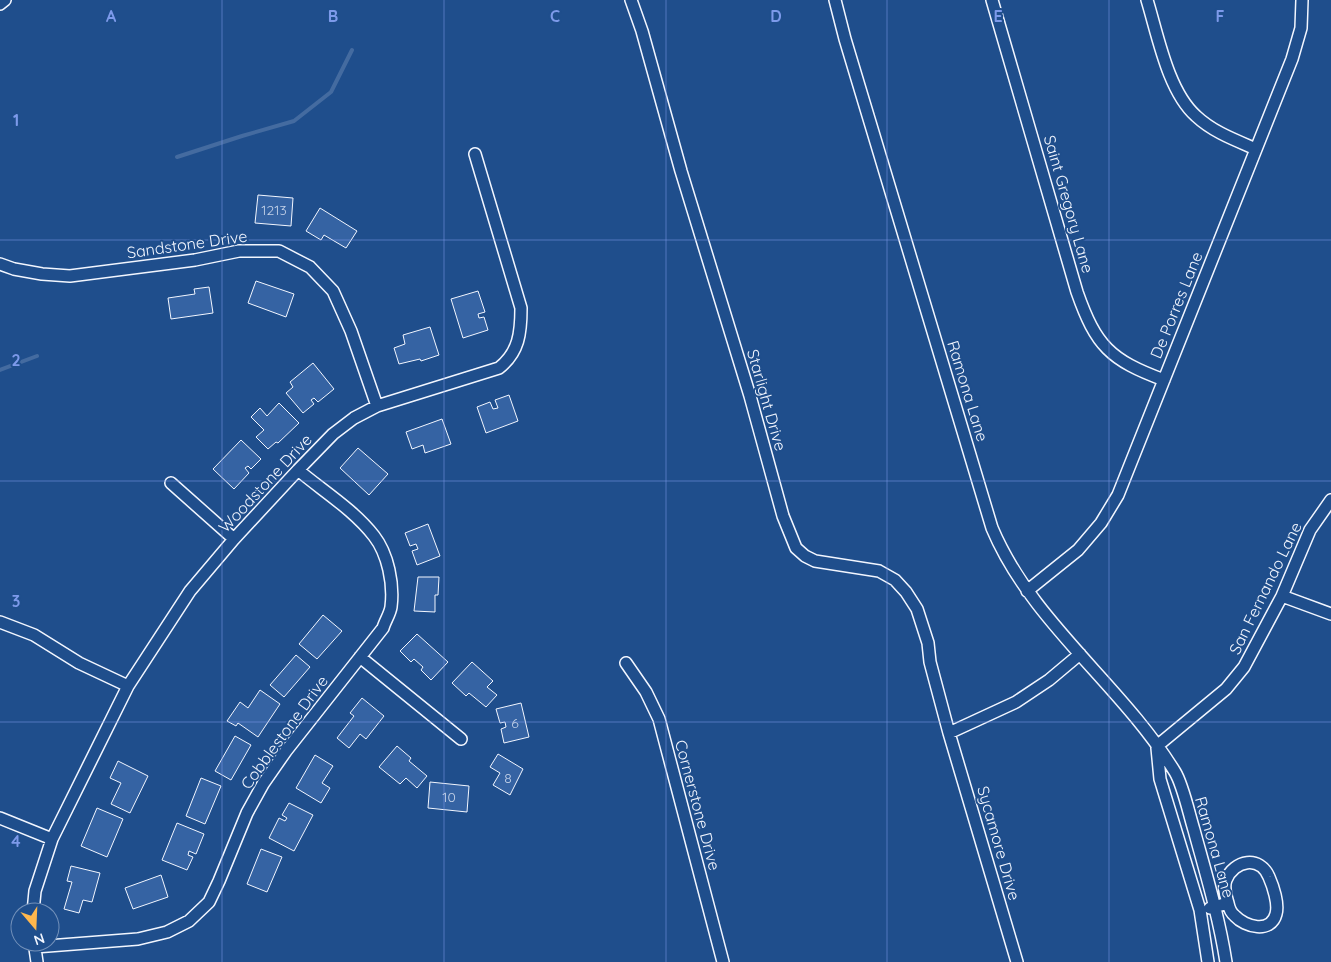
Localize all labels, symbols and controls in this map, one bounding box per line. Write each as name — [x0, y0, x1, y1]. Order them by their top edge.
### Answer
text: A — [106, 6, 117, 26]
text: B — [328, 6, 338, 26]
text: C — [550, 6, 560, 26]
text: D — [770, 6, 782, 26]
text: E — [993, 6, 1003, 26]
text: F — [1216, 6, 1225, 26]
text: 1 — [13, 110, 19, 130]
street label: Saint Gregory Lane — [1040, 133, 1098, 275]
house number: 1213 — [261, 201, 287, 219]
street label: Sandstone Drive — [126, 226, 248, 262]
street label: De Porres Lane — [1145, 249, 1207, 361]
street label: Ramona Lane — [943, 338, 993, 444]
street label: Starlight Drive — [743, 347, 791, 453]
text: 2 — [11, 350, 21, 370]
street label: Woodstone Drive — [214, 429, 316, 537]
street label: San Fernando Lane — [1224, 519, 1306, 657]
text: 3 — [12, 591, 20, 611]
street label: Cobblestone Drive — [236, 671, 332, 793]
house number: 6 — [511, 714, 519, 732]
street label: Cornerstone Drive — [671, 737, 725, 873]
house number: 8 — [504, 769, 512, 787]
street label: Sycamore Drive — [973, 784, 1025, 902]
house number: 10 — [442, 788, 456, 806]
street label: Ramona Lane — [1191, 794, 1239, 900]
text: 4 — [11, 831, 21, 851]
north arrow — [10, 902, 60, 952]
text: N — [31, 929, 47, 949]

